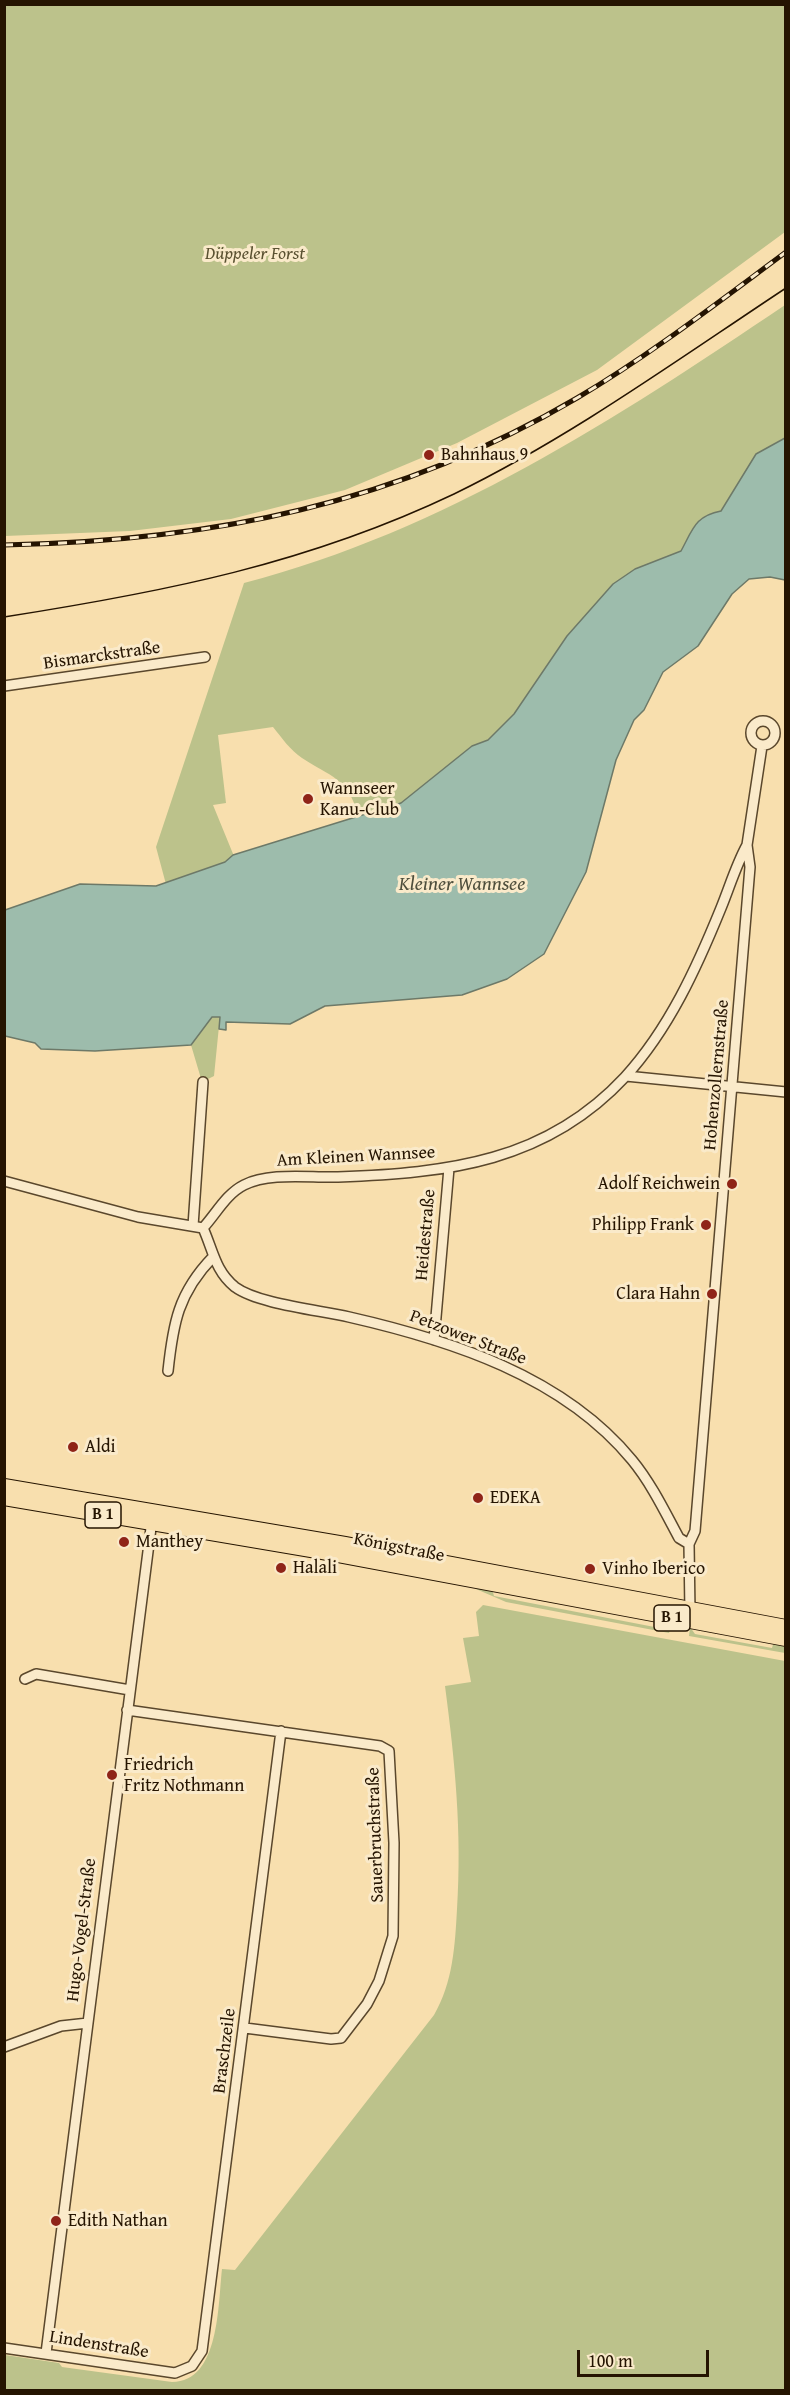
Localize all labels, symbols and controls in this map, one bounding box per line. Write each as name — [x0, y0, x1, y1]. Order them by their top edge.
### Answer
park label: Düppeler Forst — [205, 243, 305, 265]
place label: Bahnhaus 9 — [441, 444, 528, 466]
marker: Bahnhaus 9 — [422, 448, 436, 462]
street label: Bismarckstraße — [42, 637, 162, 675]
place label: Wannseer Kanu-Club — [320, 778, 399, 820]
marker: Wannseer Kanu-Club — [301, 792, 315, 806]
water label: Kleiner Wannsee — [399, 873, 525, 897]
street label: Hohenzollernstraße — [700, 999, 734, 1151]
street label: Am Kleinen Wannsee — [276, 1142, 436, 1172]
place label: Adolf Reichwein — [598, 1173, 720, 1195]
marker: Adolf Reichwein — [725, 1177, 739, 1191]
street label: Heidestraße — [411, 1188, 441, 1282]
place label: Philipp Frank — [592, 1214, 694, 1236]
marker: Philipp Frank — [699, 1218, 713, 1232]
place label: Clara Hahn — [616, 1283, 700, 1305]
marker: Clara Hahn — [705, 1287, 719, 1301]
street label: Petzower Straße — [407, 1306, 529, 1370]
place label: Aldi — [85, 1436, 116, 1458]
marker: Aldi — [66, 1440, 80, 1454]
place label: EDEKA — [490, 1487, 541, 1509]
marker: EDEKA — [471, 1491, 485, 1505]
road number: B 1 — [85, 1502, 121, 1528]
street label: Königstraße — [352, 1529, 446, 1567]
place label: Manthey — [136, 1531, 203, 1553]
marker: Manthey — [117, 1535, 131, 1549]
place label: Halali — [293, 1557, 337, 1579]
place label: Vinho Iberico — [602, 1558, 705, 1580]
marker: Halali — [274, 1561, 288, 1575]
marker: Vinho Iberico — [583, 1562, 597, 1576]
road number: B 1 — [654, 1605, 690, 1631]
place label: Friedrich Fritz Nothmann — [124, 1754, 244, 1796]
street label: Sauerbruchstraße — [363, 1767, 389, 1903]
marker: Friedrich Fritz Nothmann — [105, 1768, 119, 1782]
street label: Hugo-Vogel-Straße — [62, 1857, 102, 2003]
street label: Braschzeile — [209, 2007, 241, 2095]
place label: Edith Nathan — [68, 2210, 168, 2232]
marker: Edith Nathan — [49, 2214, 63, 2228]
street label: Lindenstraße — [48, 2326, 150, 2364]
scale bar — [580, 2338, 712, 2376]
text: 100 m — [588, 2347, 633, 2374]

